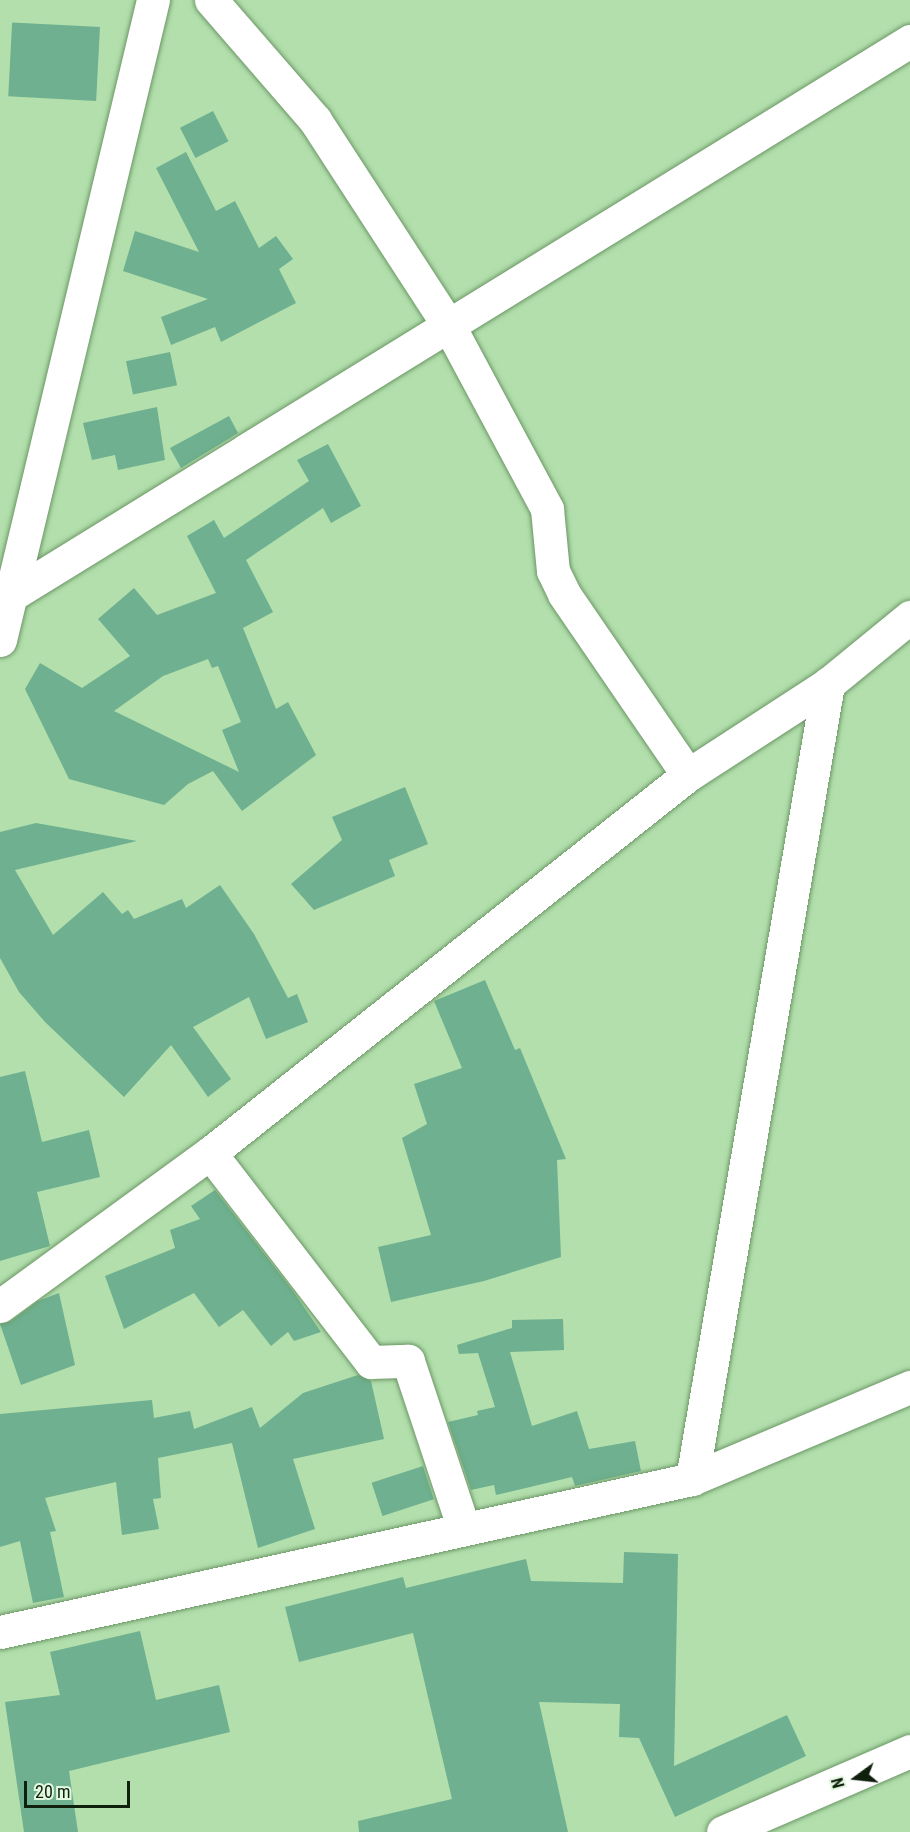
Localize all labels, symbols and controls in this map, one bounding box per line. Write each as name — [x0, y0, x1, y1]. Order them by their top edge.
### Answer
north arrow — [826, 1748, 886, 1808]
scale bar — [27, 1769, 134, 1807]
text: N — [828, 1776, 849, 1790]
text: 20 m — [35, 1781, 70, 1802]

